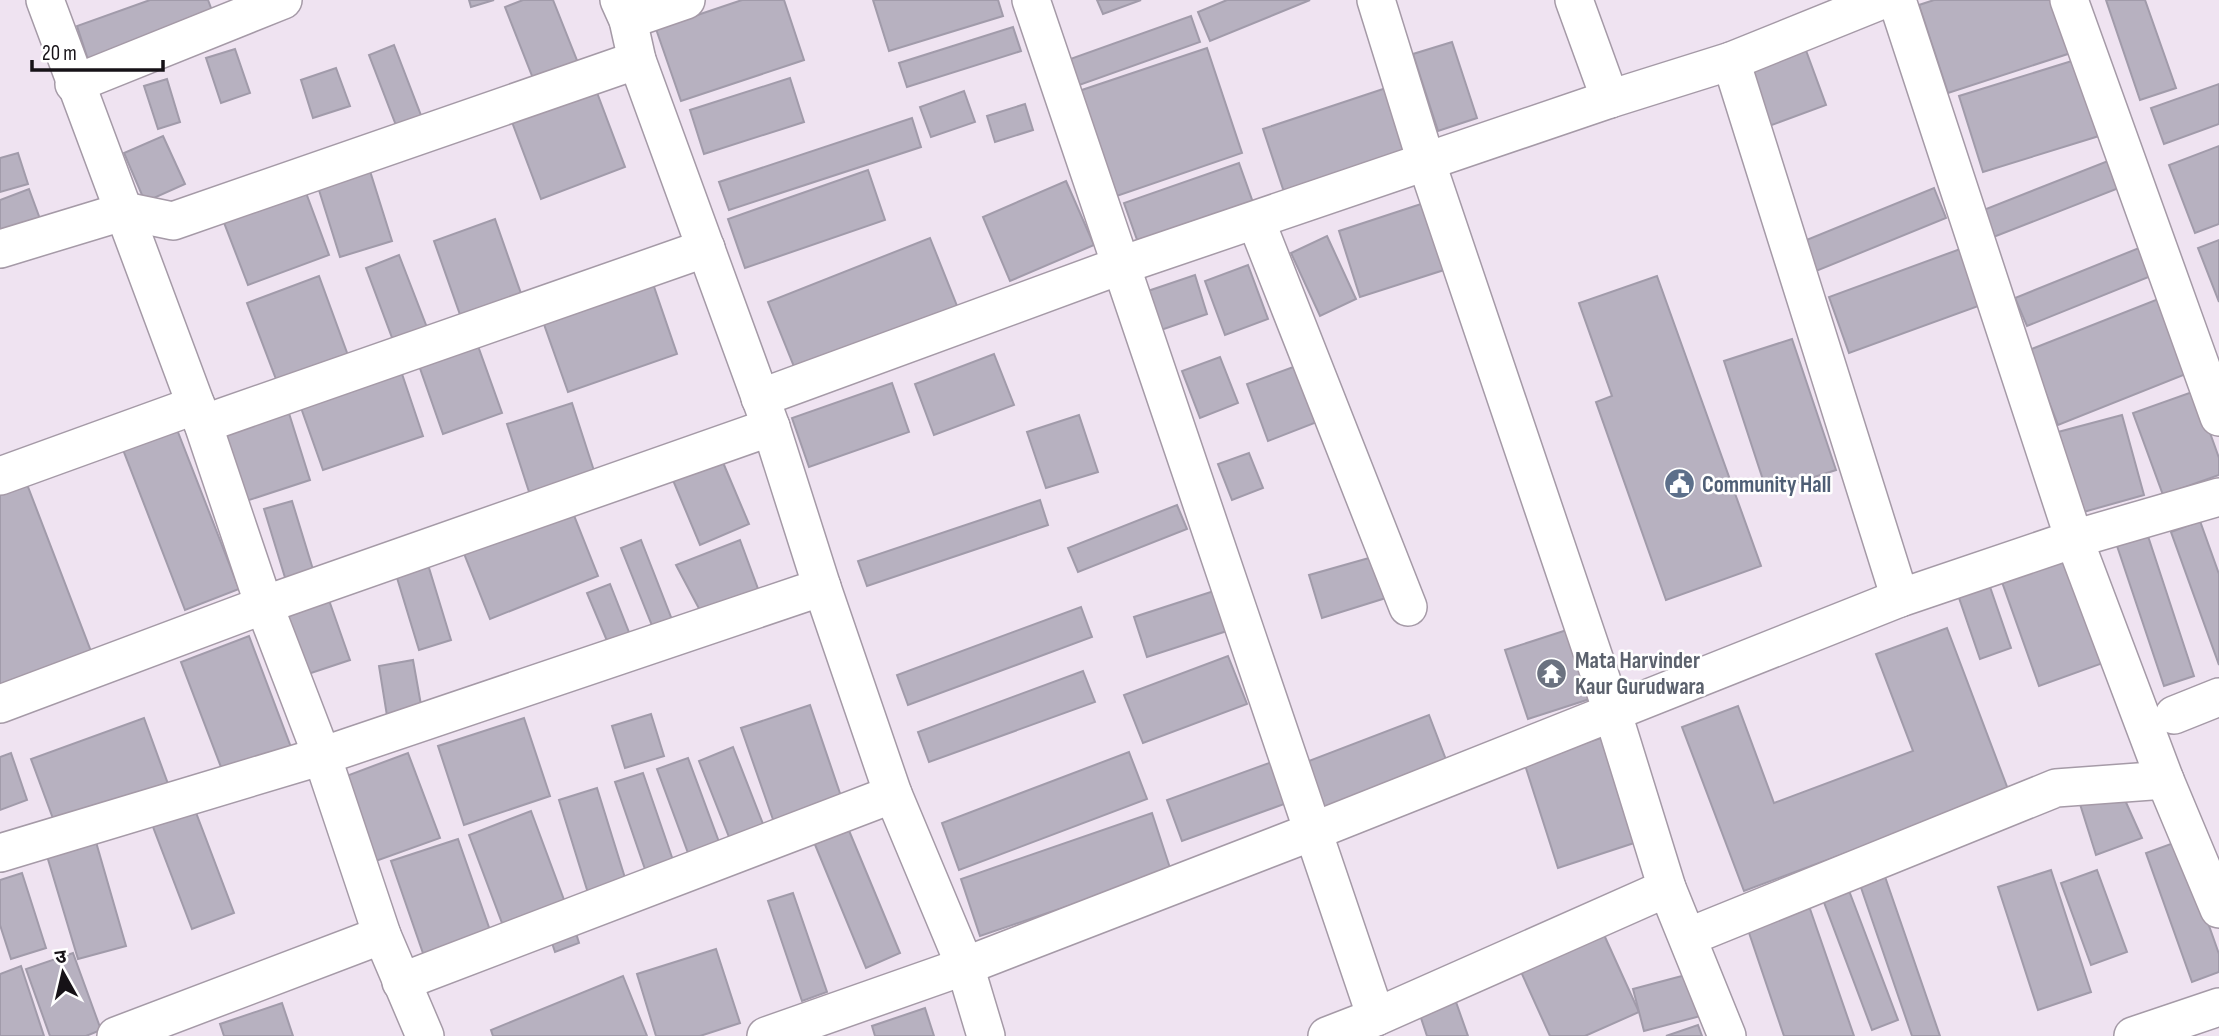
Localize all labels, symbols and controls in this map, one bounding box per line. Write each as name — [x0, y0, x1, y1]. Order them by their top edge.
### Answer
scale bar — [32, 28, 163, 72]
text: 20 m — [42, 41, 77, 66]
public building icon: Community Hall — [1662, 467, 1696, 501]
place label: Community Hall — [1702, 471, 1831, 499]
place label: Mata Harvinder Kaur Gurudwara — [1575, 647, 1705, 701]
temple icon: Mata Harvinder Kaur Gurudwara — [1535, 656, 1569, 690]
north arrow — [28, 938, 98, 1008]
text: उ — [54, 945, 69, 970]

